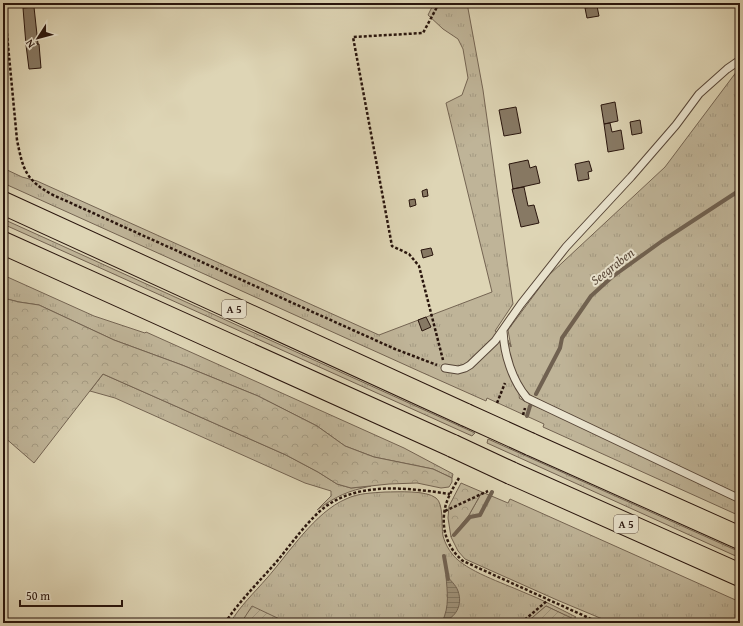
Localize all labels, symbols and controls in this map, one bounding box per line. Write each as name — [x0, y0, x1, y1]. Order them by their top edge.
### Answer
north arrow — [18, 18, 58, 58]
text: N — [21, 36, 39, 52]
water label: Seegraben — [586, 243, 638, 289]
road number: A 5 — [222, 300, 246, 318]
road number: A 5 — [614, 515, 638, 533]
scale bar — [20, 582, 122, 608]
text: 50 m — [26, 587, 50, 604]

